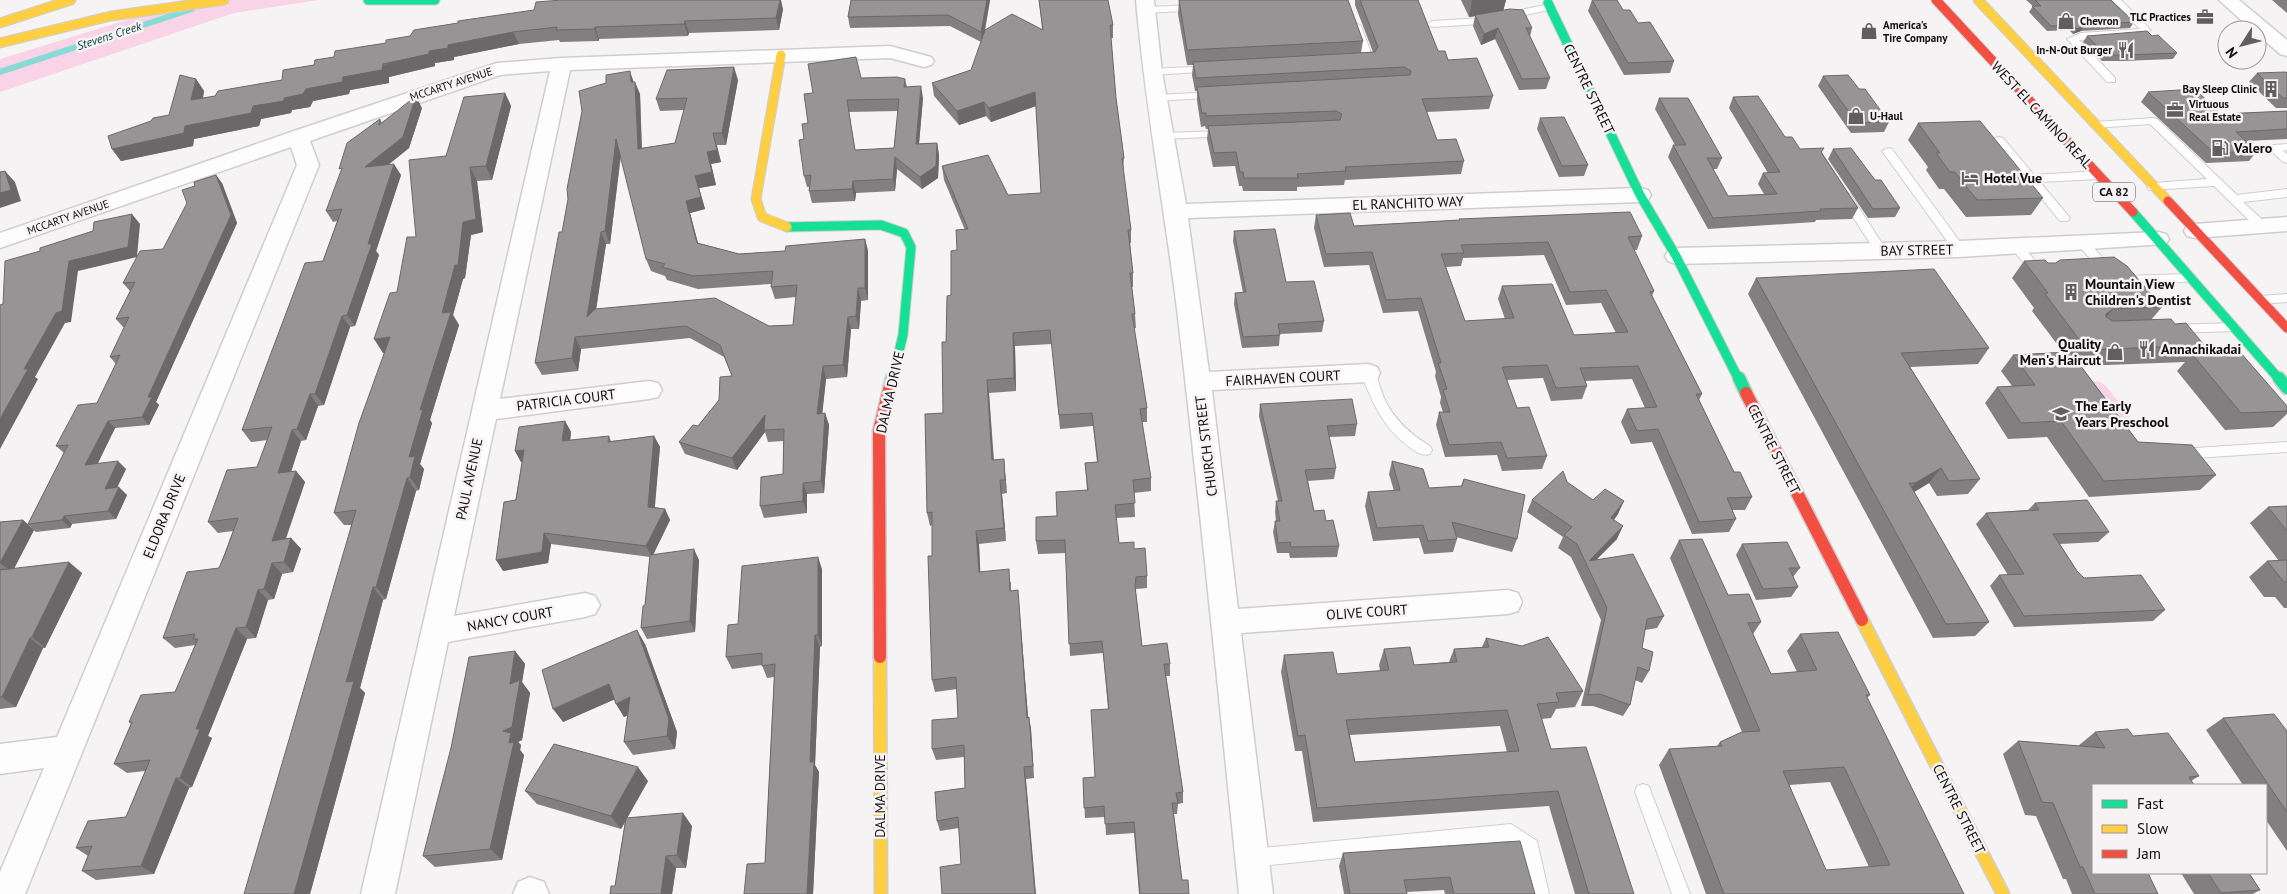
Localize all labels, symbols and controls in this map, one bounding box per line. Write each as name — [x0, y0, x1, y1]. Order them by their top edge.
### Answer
office icon: TLC Practices — [2195, 7, 2215, 27]
place label: TLC Practices — [2130, 10, 2191, 24]
shop icon: Chevron — [2056, 11, 2076, 31]
place label: Chevron — [2080, 14, 2119, 28]
water label: Stevens Creek — [75, 18, 144, 53]
place label: America's Tire Company — [1883, 18, 1948, 45]
north arrow — [2217, 20, 2267, 70]
shop icon: America's Tire Company — [1859, 21, 1879, 41]
restaurant icon: In-N-Out Burger — [2116, 40, 2136, 60]
street label: CENTRE STREET — [1559, 41, 1619, 137]
place label: In-N-Out Burger — [2036, 43, 2112, 57]
text: N — [2221, 44, 2241, 62]
street label: WEST EL CAMINO REAL — [1988, 58, 2096, 172]
street label: MCCARTY AVENUE — [408, 64, 494, 104]
building icon: Bay Sleep Clinic — [2261, 79, 2281, 99]
place label: Bay Sleep Clinic — [2183, 82, 2257, 96]
place label: Virtuous Real Estate — [2188, 97, 2242, 124]
office icon: Virtuous Real Estate — [2165, 100, 2185, 120]
shop icon: U-Haul — [1846, 106, 1866, 126]
place label: U-Haul — [1870, 109, 1903, 123]
fuel station icon: Valero — [2210, 138, 2230, 158]
place label: Valero — [2233, 139, 2273, 157]
hotel icon: Hotel Vue — [1960, 168, 1980, 188]
place label: Hotel Vue — [1984, 169, 2042, 187]
road number: CA 82 — [2093, 182, 2135, 202]
street label: EL RANCHITO WAY — [1352, 192, 1464, 214]
street label: MCCARTY AVENUE — [25, 196, 111, 238]
street label: BAY STREET — [1880, 240, 1954, 260]
place label: Mountain View Children's Dentist — [2085, 275, 2191, 309]
building icon: Mountain View Children's Dentist — [2061, 282, 2081, 302]
place label: Quality Men's Haircut — [2020, 335, 2101, 369]
restaurant icon: Annachikadai — [2137, 339, 2157, 359]
place label: Annachikadai — [2161, 340, 2241, 358]
shop icon: Quality Men's Haircut — [2105, 342, 2125, 362]
street label: DALMA DRIVE — [872, 349, 908, 435]
street label: FAIRHAVEN COURT — [1225, 366, 1341, 390]
street label: PATRICIA COURT — [516, 385, 617, 415]
street label: CHURCH STREET — [1191, 394, 1221, 498]
place label: The Early Years Preschool — [2074, 397, 2169, 431]
street label: CENTRE STREET — [1744, 401, 1804, 497]
school or university icon: The Early Years Preschool — [2051, 404, 2071, 424]
street label: PAUL AVENUE — [452, 436, 486, 522]
street label: ELDORA DRIVE — [139, 471, 189, 561]
street label: OLIVE COURT — [1326, 600, 1409, 624]
street label: NANCY COURT — [465, 603, 555, 635]
street label: DALMA DRIVE — [871, 754, 889, 838]
street label: CENTRE STREET — [1929, 761, 1989, 857]
legend — [2092, 784, 2267, 874]
text: Fast — [2137, 794, 2164, 813]
text: Slow — [2137, 819, 2168, 838]
text: Jam — [2136, 844, 2161, 863]

